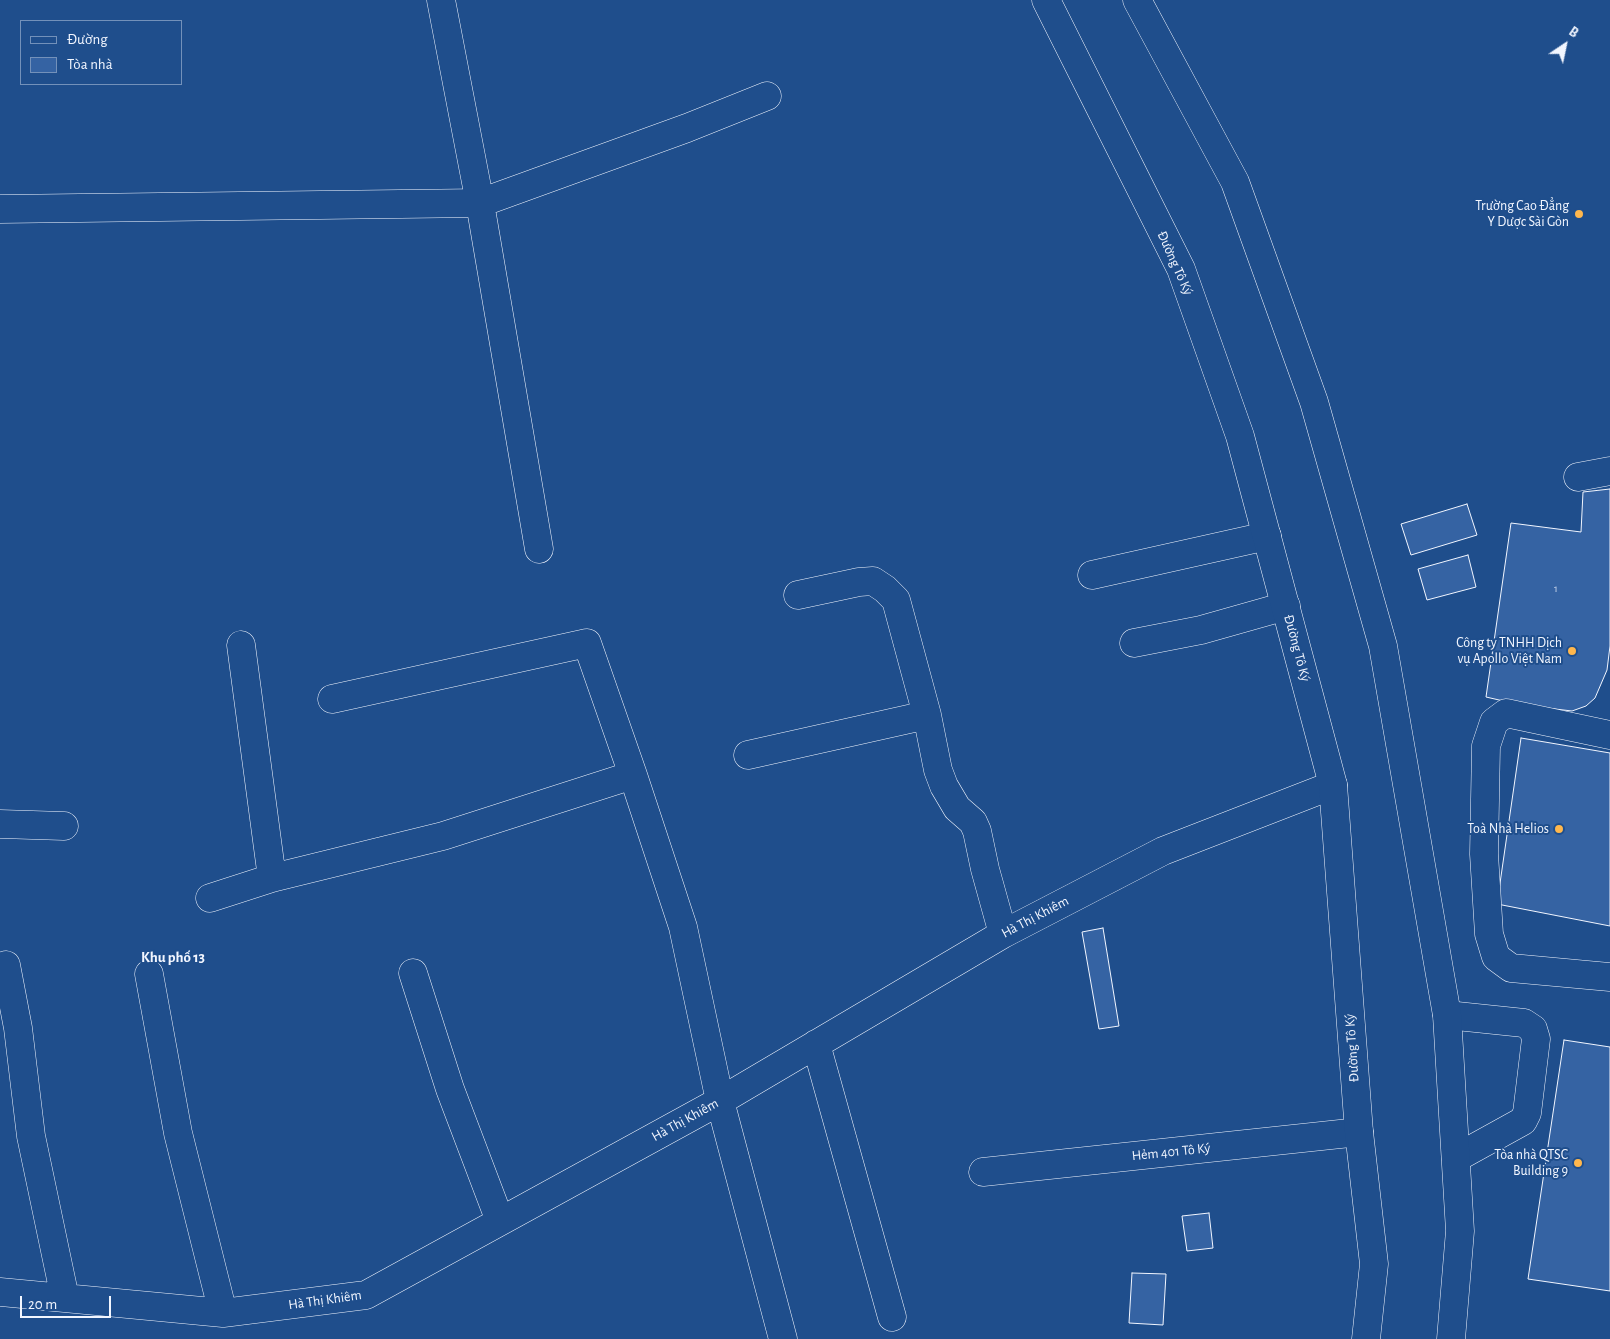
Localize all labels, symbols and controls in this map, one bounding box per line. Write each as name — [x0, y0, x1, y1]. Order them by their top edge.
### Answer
legend — [20, 20, 182, 85]
north arrow — [1540, 20, 1590, 70]
text: B — [1566, 24, 1581, 41]
text: Đường — [67, 32, 107, 47]
text: Tòa nhà — [67, 57, 113, 72]
place label: Trường Cao Đẳng Y Dược Sài Gòn — [1475, 198, 1569, 230]
marker: Trường Cao Đẳng Y Dược Sài Gòn — [1573, 208, 1585, 220]
street label: Đường Tô Ký — [1153, 228, 1197, 298]
house number: 1 — [1554, 582, 1558, 596]
street label: Đường Tô Ký — [1280, 613, 1314, 683]
place label: Công ty TNHH Dịch vụ Apollo Việt Nam — [1456, 635, 1562, 668]
marker: Công ty TNHH Dịch vụ Apollo Việt Nam — [1566, 645, 1578, 657]
place label: Toà Nhà Helios — [1467, 821, 1549, 837]
marker: Toà Nhà Helios — [1553, 823, 1565, 835]
street label: Hà Thị Khiêm — [998, 892, 1072, 942]
district label: Khu phố 13 — [141, 948, 205, 966]
street label: Đường Tô Ký — [1341, 1013, 1363, 1083]
street label: Hà Thị Khiêm — [649, 1095, 721, 1145]
street label: Hẻm 401 Tô Ký — [1131, 1140, 1211, 1164]
place label: Tòa nhà QTSC Building 9 — [1494, 1147, 1568, 1180]
marker: Tòa nhà QTSC Building 9 — [1572, 1157, 1584, 1169]
scale bar — [22, 1286, 114, 1318]
street label: Hà Thị Khiêm — [287, 1287, 363, 1313]
text: 20 m — [28, 1297, 57, 1312]

